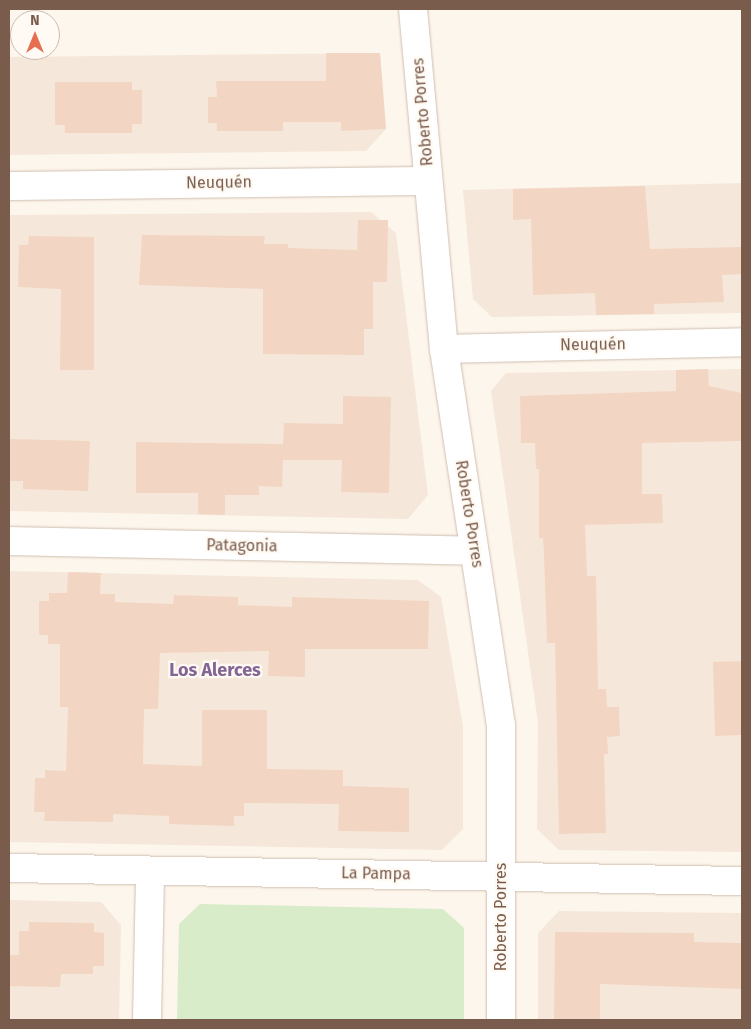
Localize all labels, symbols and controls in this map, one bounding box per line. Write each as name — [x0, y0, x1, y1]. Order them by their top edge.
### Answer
north arrow — [10, 10, 60, 60]
text: N — [30, 12, 40, 29]
street label: Roberto Porres — [409, 57, 437, 167]
street label: Neuquén — [186, 173, 252, 193]
street label: Neuquén — [560, 335, 626, 355]
street label: Roberto Porres — [451, 459, 487, 569]
street label: Patagonia — [206, 536, 278, 556]
district label: Los Alerces — [169, 659, 261, 681]
street label: Roberto Porres — [491, 863, 511, 971]
street label: La Pampa — [341, 864, 411, 884]

